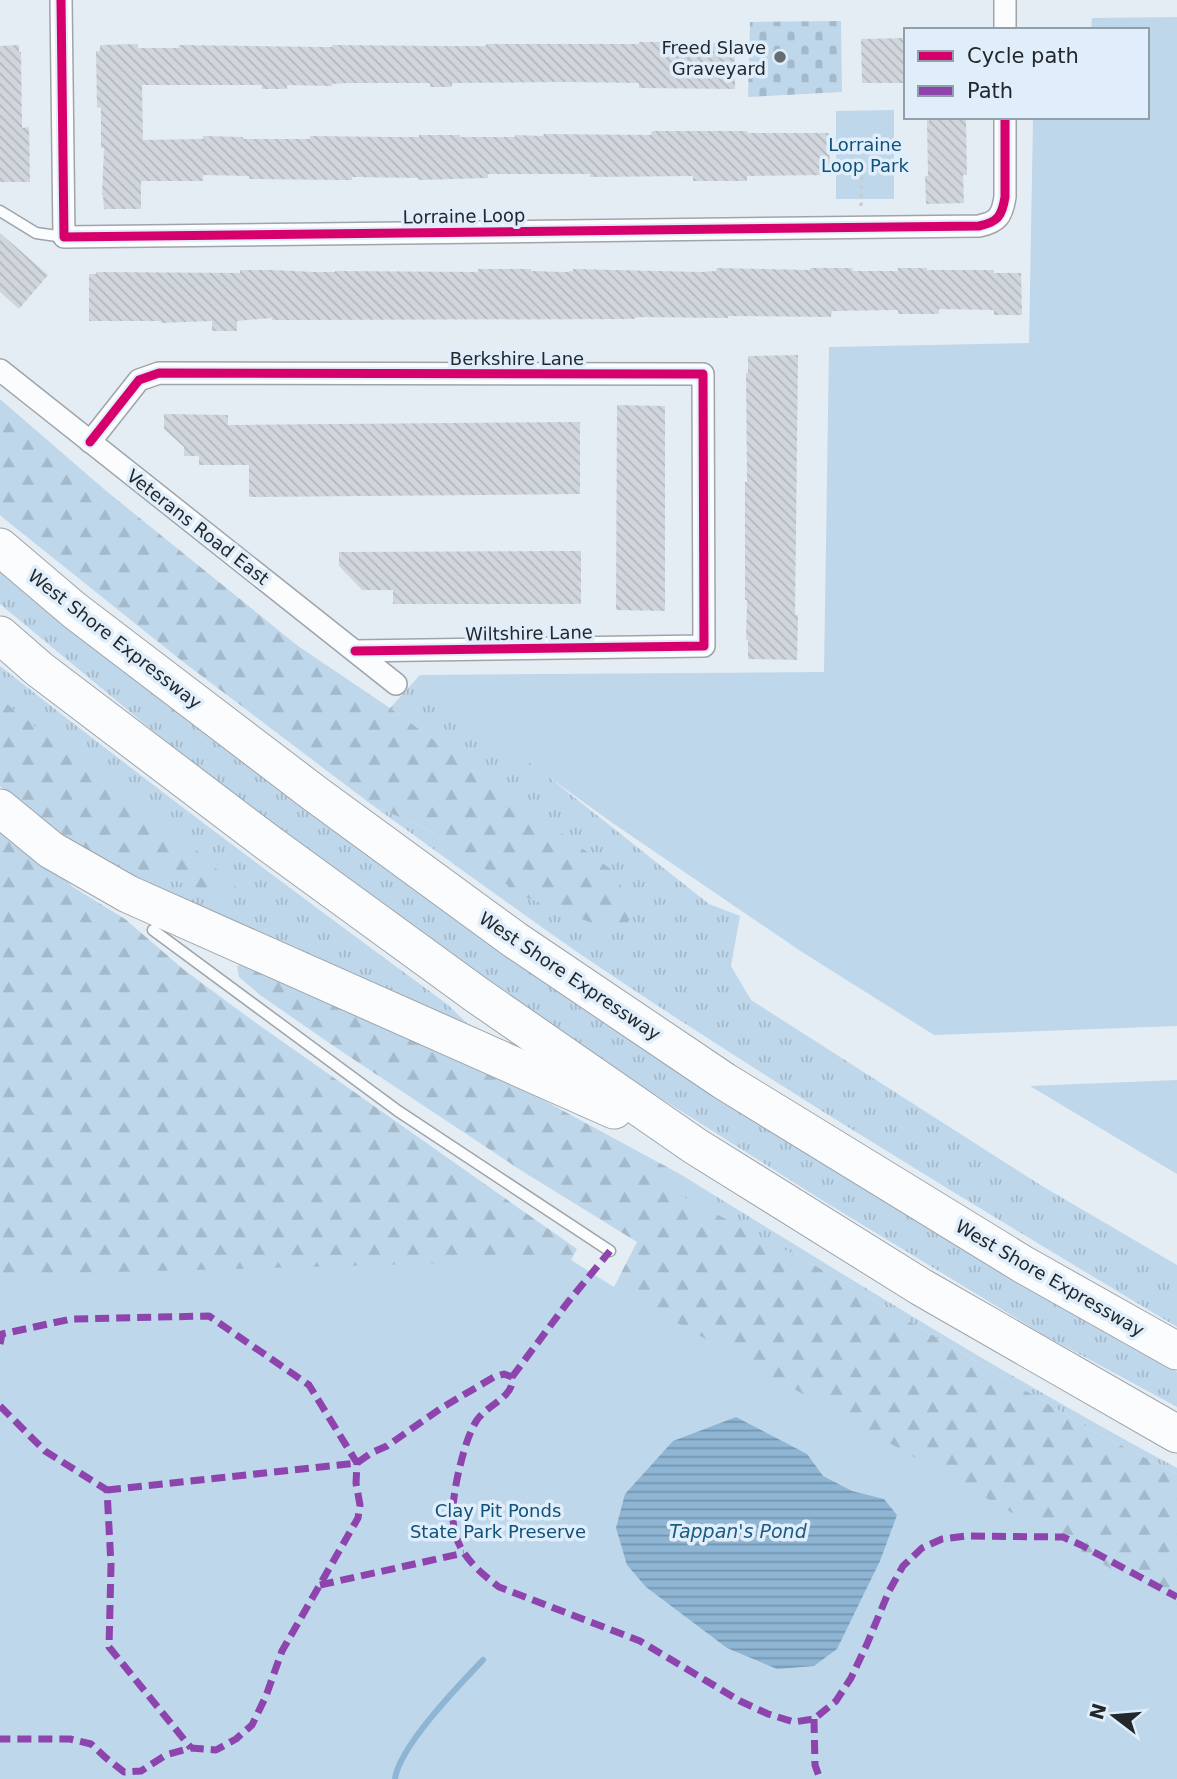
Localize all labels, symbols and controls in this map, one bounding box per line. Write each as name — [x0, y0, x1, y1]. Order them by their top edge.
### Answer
legend — [904, 28, 1149, 119]
place label: Freed Slave Graveyard — [661, 37, 766, 79]
text: Cycle path — [967, 44, 1079, 68]
marker: Freed Slave Graveyard — [772, 49, 788, 65]
text: Path — [967, 79, 1013, 103]
park label: Lorraine Loop Park — [821, 134, 909, 176]
street label: Lorraine Loop — [403, 204, 525, 228]
street label: Berkshire Lane — [450, 348, 584, 369]
street label: Veterans Road East — [123, 465, 273, 589]
street label: West Shore Expressway — [24, 565, 206, 713]
street label: Wiltshire Lane — [465, 621, 593, 645]
street label: West Shore Expressway — [475, 907, 665, 1045]
street label: West Shore Expressway — [952, 1215, 1148, 1341]
park label: Clay Pit Ponds State Park Preserve — [410, 1500, 586, 1542]
water label: Tappan's Pond — [669, 1520, 808, 1542]
north arrow — [1079, 1681, 1149, 1751]
text: N — [1085, 1701, 1110, 1722]

